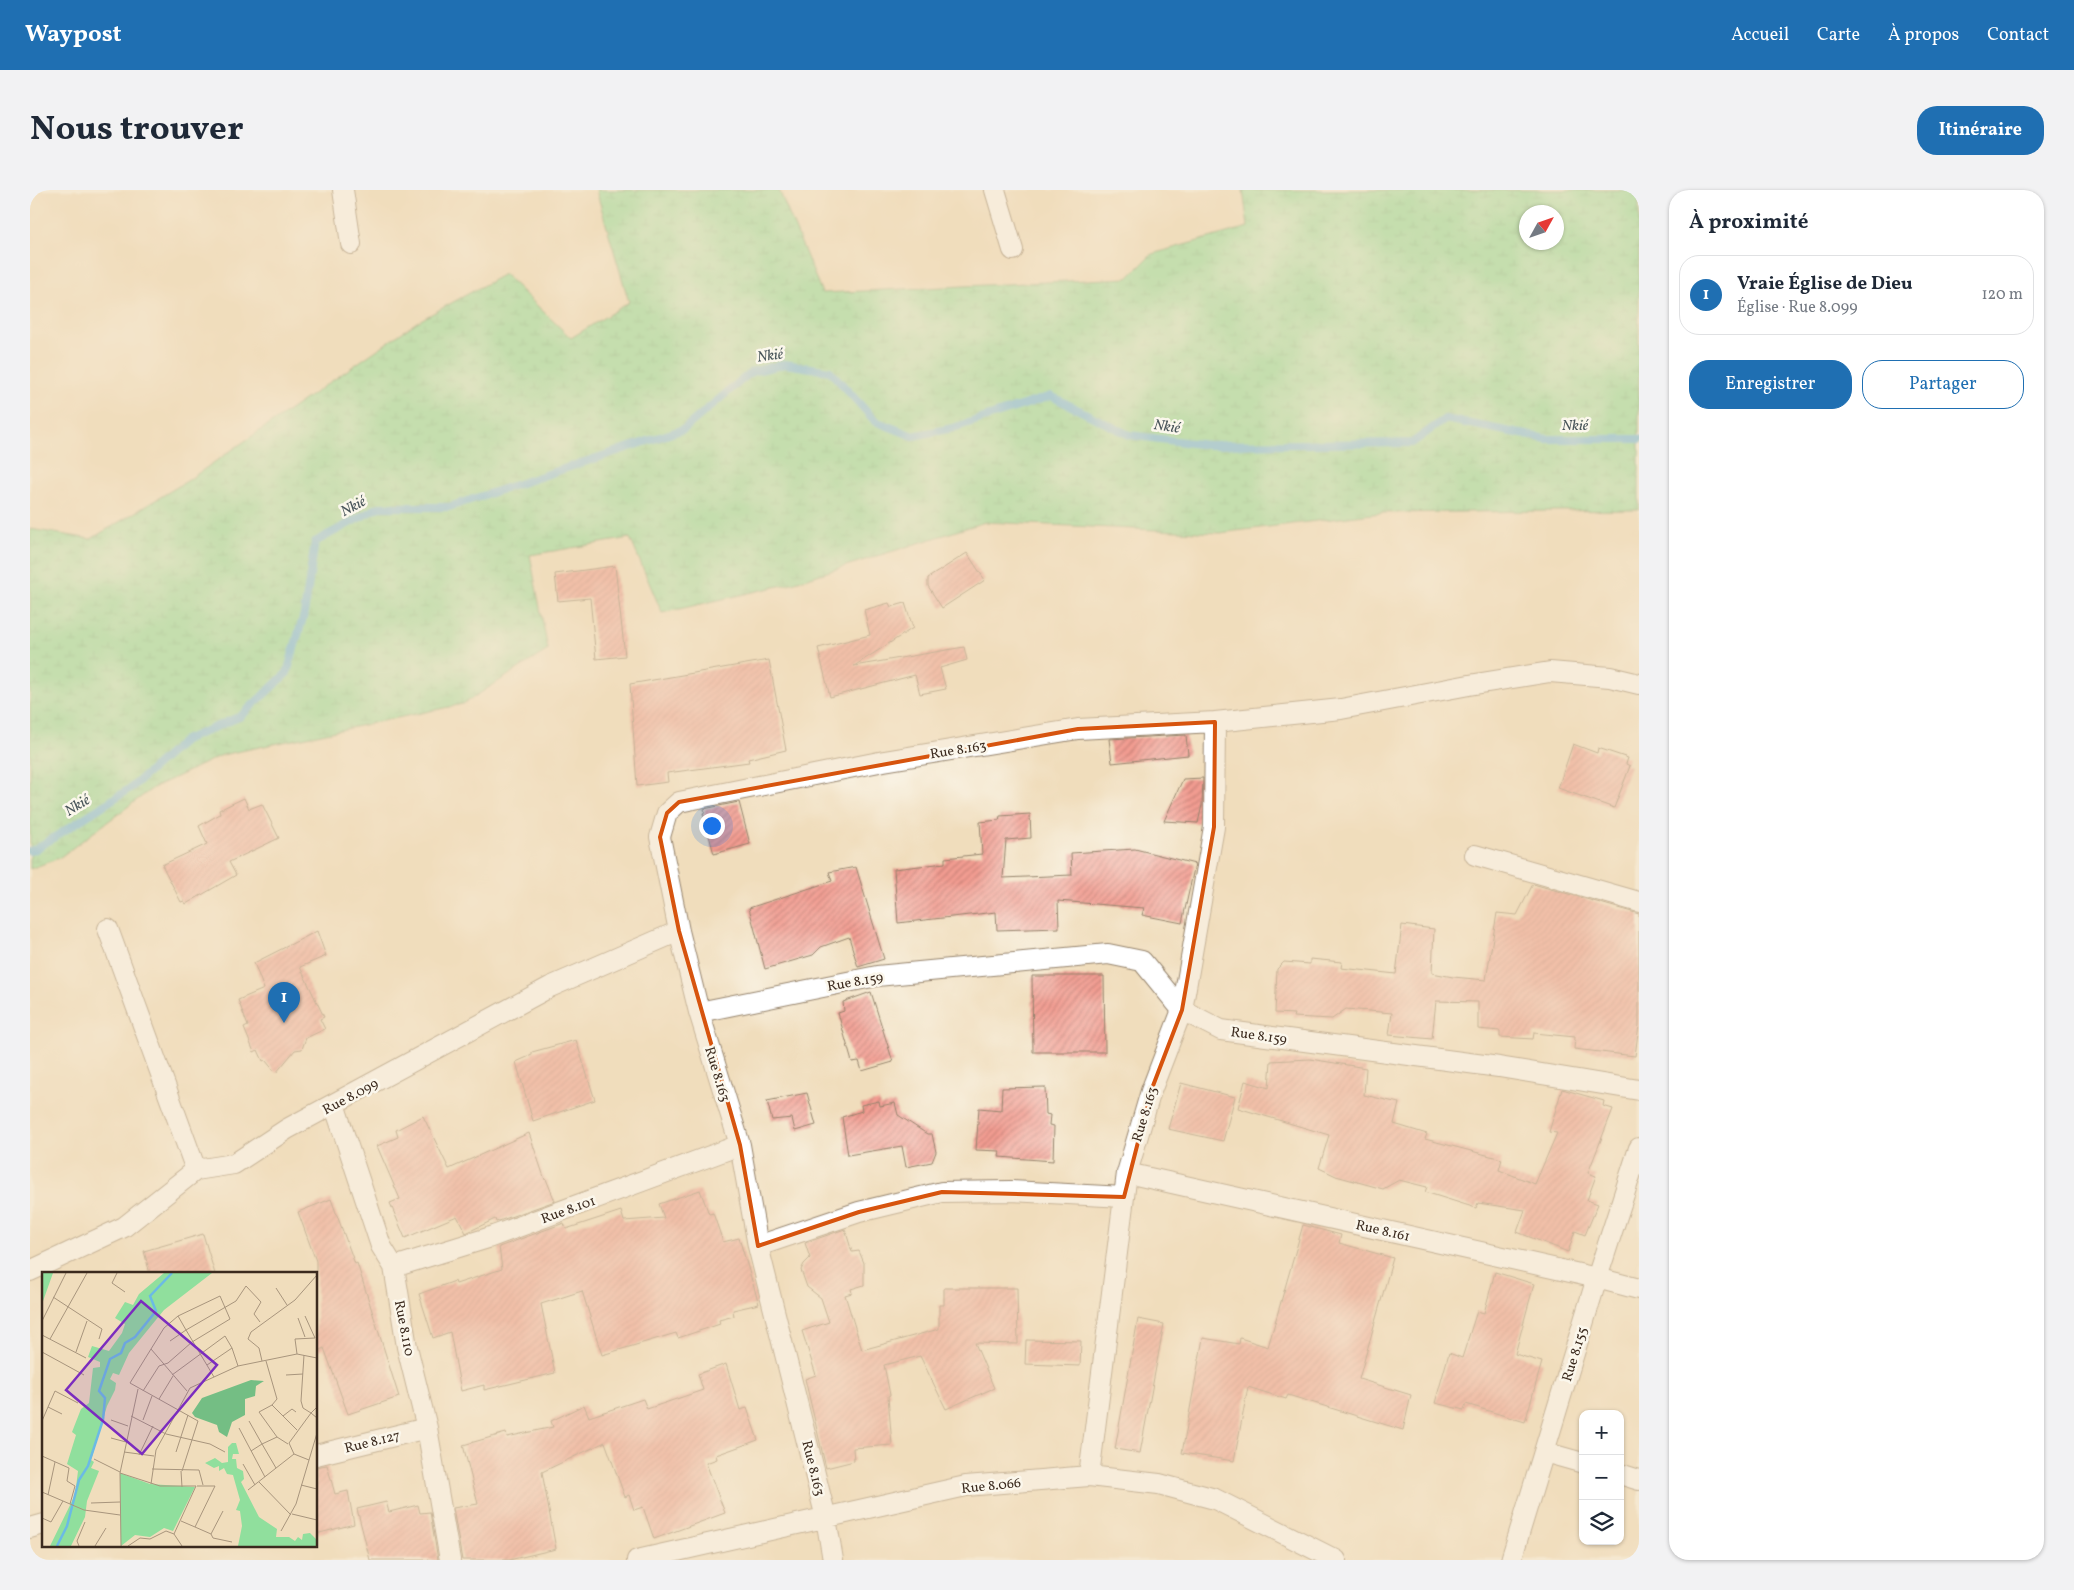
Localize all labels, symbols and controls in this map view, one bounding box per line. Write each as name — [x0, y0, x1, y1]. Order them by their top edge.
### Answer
text: Waypost — [25, 18, 122, 52]
text: Accueil — [1731, 23, 1789, 48]
text: Carte — [1817, 23, 1860, 48]
text: À propos — [1888, 23, 1959, 48]
text: Contact — [1987, 23, 2049, 48]
text: Nous trouver — [30, 106, 244, 154]
button: Itinéraire — [1917, 106, 2044, 155]
north arrow — [1519, 205, 1564, 250]
text: À proximité — [1689, 208, 1808, 237]
text: Vraie Église de Dieu — [1737, 271, 1913, 297]
text: 1 — [1703, 284, 1709, 306]
text: 120 m — [1981, 284, 2023, 306]
text: Église · Rue 8.099 — [1737, 297, 1858, 319]
water label: Nkié — [756, 344, 786, 369]
button: Enregistrer — [1689, 360, 1852, 409]
button: Partager — [1862, 360, 2024, 409]
water label: Nkié — [1152, 415, 1183, 440]
water label: Nkié — [1562, 416, 1590, 437]
water label: Nkié — [337, 491, 372, 523]
street label: Rue 8.163 — [929, 737, 988, 764]
water label: Nkié — [61, 790, 96, 822]
your location — [699, 813, 725, 839]
street label: Rue 8.159 — [826, 968, 885, 997]
pin: 1 — [268, 982, 300, 1023]
street label: Rue 8.159 — [1230, 1023, 1288, 1050]
street label: Rue 8.163 — [699, 1044, 734, 1104]
street label: Rue 8.099 — [320, 1075, 382, 1120]
street label: Rue 8.163 — [1128, 1084, 1163, 1144]
street label: Rue 8.101 — [539, 1192, 598, 1229]
street label: Rue 8.161 — [1354, 1216, 1412, 1247]
inset map — [42, 1272, 318, 1548]
street label: Rue 8.110 — [389, 1299, 418, 1358]
street label: Rue 8.155 — [1558, 1325, 1593, 1384]
map controls — [1579, 1410, 1624, 1545]
button: + — [1579, 1410, 1624, 1455]
street label: Rue 8.127 — [343, 1426, 402, 1459]
street label: Rue 8.163 — [796, 1438, 829, 1498]
button: − — [1579, 1455, 1624, 1500]
street label: Rue 8.066 — [960, 1474, 1022, 1499]
button: layers — [1579, 1500, 1624, 1545]

